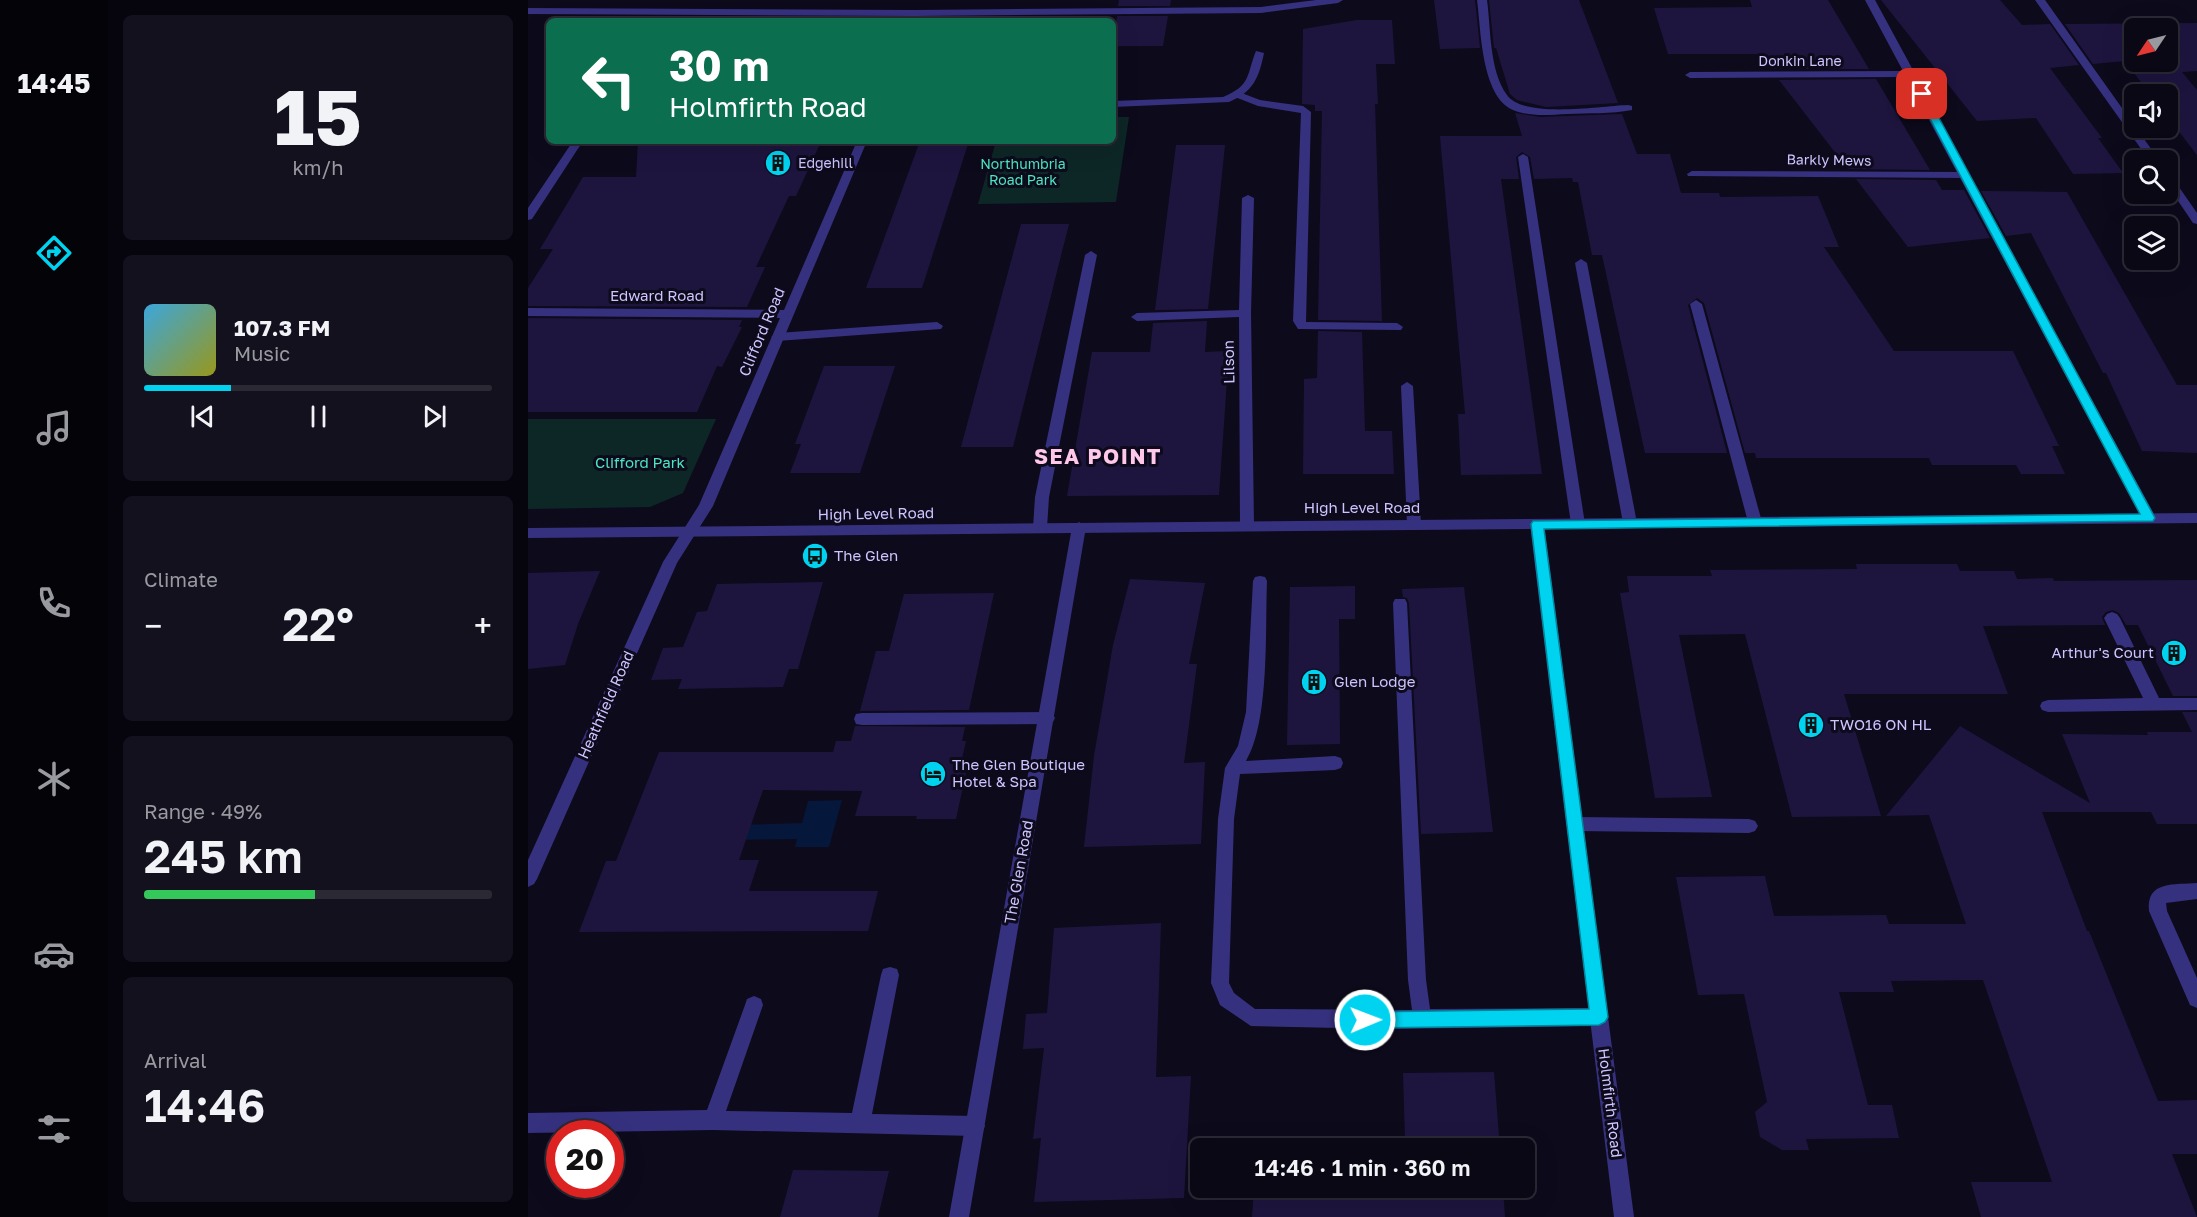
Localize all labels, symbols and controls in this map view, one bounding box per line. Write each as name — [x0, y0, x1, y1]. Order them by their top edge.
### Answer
north arrow — [2124, 18, 2178, 72]
map controls — [2124, 18, 2178, 270]
text: 30 m — [669, 40, 769, 90]
icon: left — [570, 42, 648, 120]
street label: Donkin Lane — [1758, 52, 1842, 69]
text: 14:45 — [18, 67, 90, 99]
pin — [1896, 68, 1947, 119]
text: 15 — [274, 69, 362, 162]
icon: arrive — [1905, 77, 1938, 110]
button: sound — [2124, 84, 2178, 138]
text: Holmfirth Road — [669, 91, 867, 123]
building icon: Edgehill — [763, 148, 793, 178]
street label: Barkly Mews — [1786, 150, 1872, 169]
button: search — [2124, 150, 2178, 204]
place label: Edgehill — [798, 154, 853, 171]
text: km/h — [293, 155, 343, 179]
park label: Northumbria Road Park — [980, 155, 1066, 188]
button: layers — [2124, 216, 2178, 270]
icon: directions — [33, 232, 75, 274]
street label: Clifford Road — [734, 285, 788, 379]
street label: Edward Road — [610, 286, 704, 304]
text: 107.3 FM — [234, 314, 330, 341]
street label: Lilson — [1219, 340, 1237, 384]
text: Music — [234, 341, 290, 365]
icon: previous — [186, 400, 219, 433]
icon: pause — [302, 400, 335, 433]
icon: next — [418, 400, 451, 433]
icon: music — [33, 407, 75, 449]
district label: SEA POINT — [1034, 443, 1162, 469]
park label: Clifford Park — [595, 453, 686, 471]
street label: High Level Road — [1304, 498, 1420, 516]
street label: High Level Road — [818, 503, 934, 523]
bus stop icon: The Glen — [800, 541, 830, 571]
place label: The Glen — [834, 546, 898, 564]
text: Climate — [144, 567, 218, 591]
icon: phone — [33, 582, 75, 624]
text: 22° — [282, 597, 354, 651]
text: − — [144, 606, 162, 645]
text: + — [474, 606, 492, 645]
building icon: Arthur's Court — [2159, 638, 2189, 668]
place label: Arthur's Court — [2052, 643, 2154, 661]
street label: Heathfield Road — [573, 648, 637, 761]
building icon: Glen Lodge — [1299, 667, 1329, 697]
place label: Glen Lodge — [1334, 672, 1416, 690]
building icon: TWO16 ON HL — [1796, 710, 1826, 740]
place label: TWO16 ON HL — [1830, 715, 1932, 733]
place label: The Glen Boutique Hotel & Spa — [952, 755, 1085, 790]
icon: climate — [33, 758, 75, 800]
hotel icon: The Glen Boutique Hotel & Spa — [918, 759, 948, 789]
text: Range · 49% — [144, 799, 262, 823]
street label: The Glen Road — [1000, 819, 1036, 925]
text: 245 km — [144, 829, 303, 883]
icon: car — [33, 933, 75, 975]
position arrow — [1333, 988, 1397, 1052]
street label: Holmfirth Road — [1595, 1047, 1627, 1158]
text: Arrival — [144, 1048, 207, 1072]
text: 14:46 — [144, 1078, 265, 1132]
icon: filters — [33, 1108, 75, 1150]
speed limit sign: 20 — [546, 1120, 624, 1198]
text: 14:46 · 1 min · 360 m — [1255, 1154, 1470, 1181]

